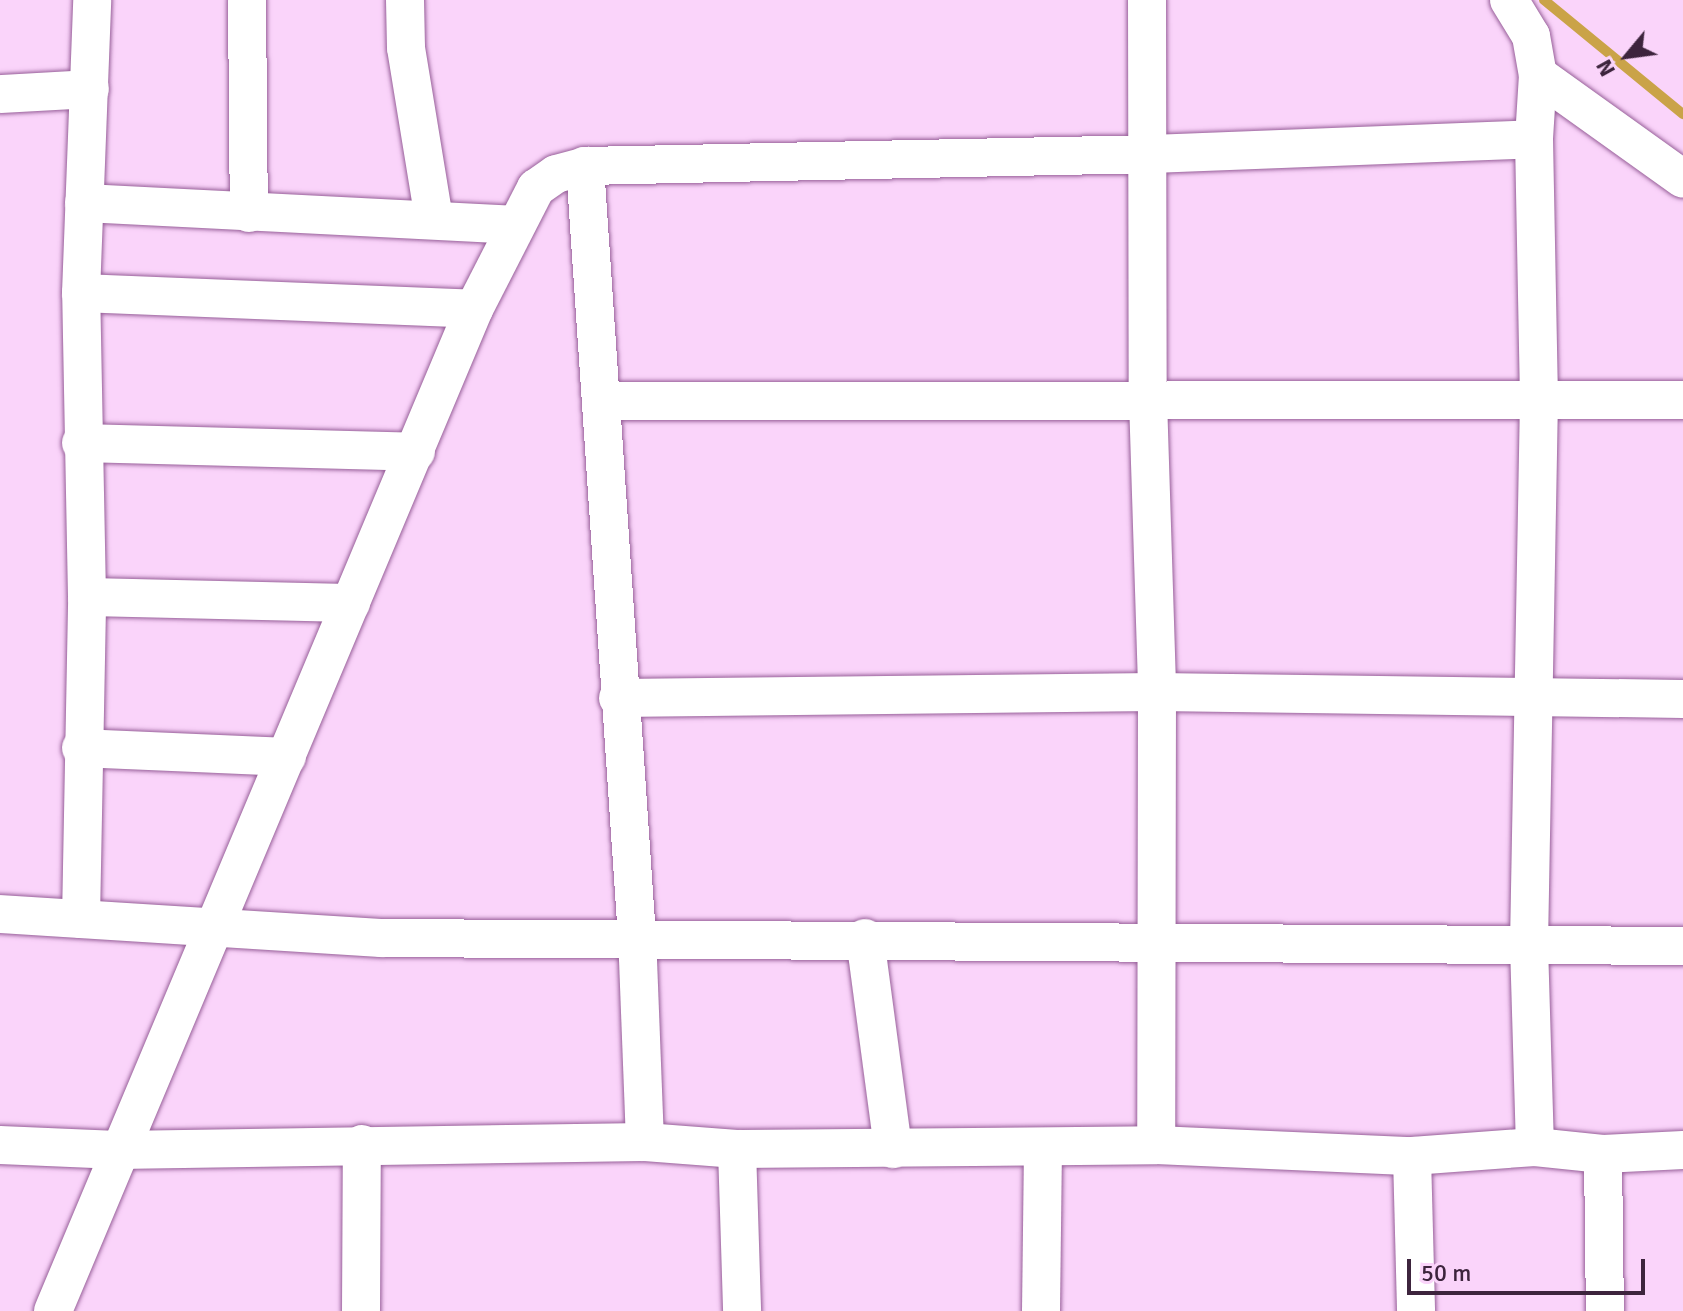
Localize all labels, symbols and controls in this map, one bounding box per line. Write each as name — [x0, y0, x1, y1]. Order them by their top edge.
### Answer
north arrow — [1587, 16, 1667, 96]
text: N — [1590, 55, 1621, 81]
scale bar — [1411, 1243, 1649, 1293]
text: 50 m — [1421, 1258, 1471, 1288]

